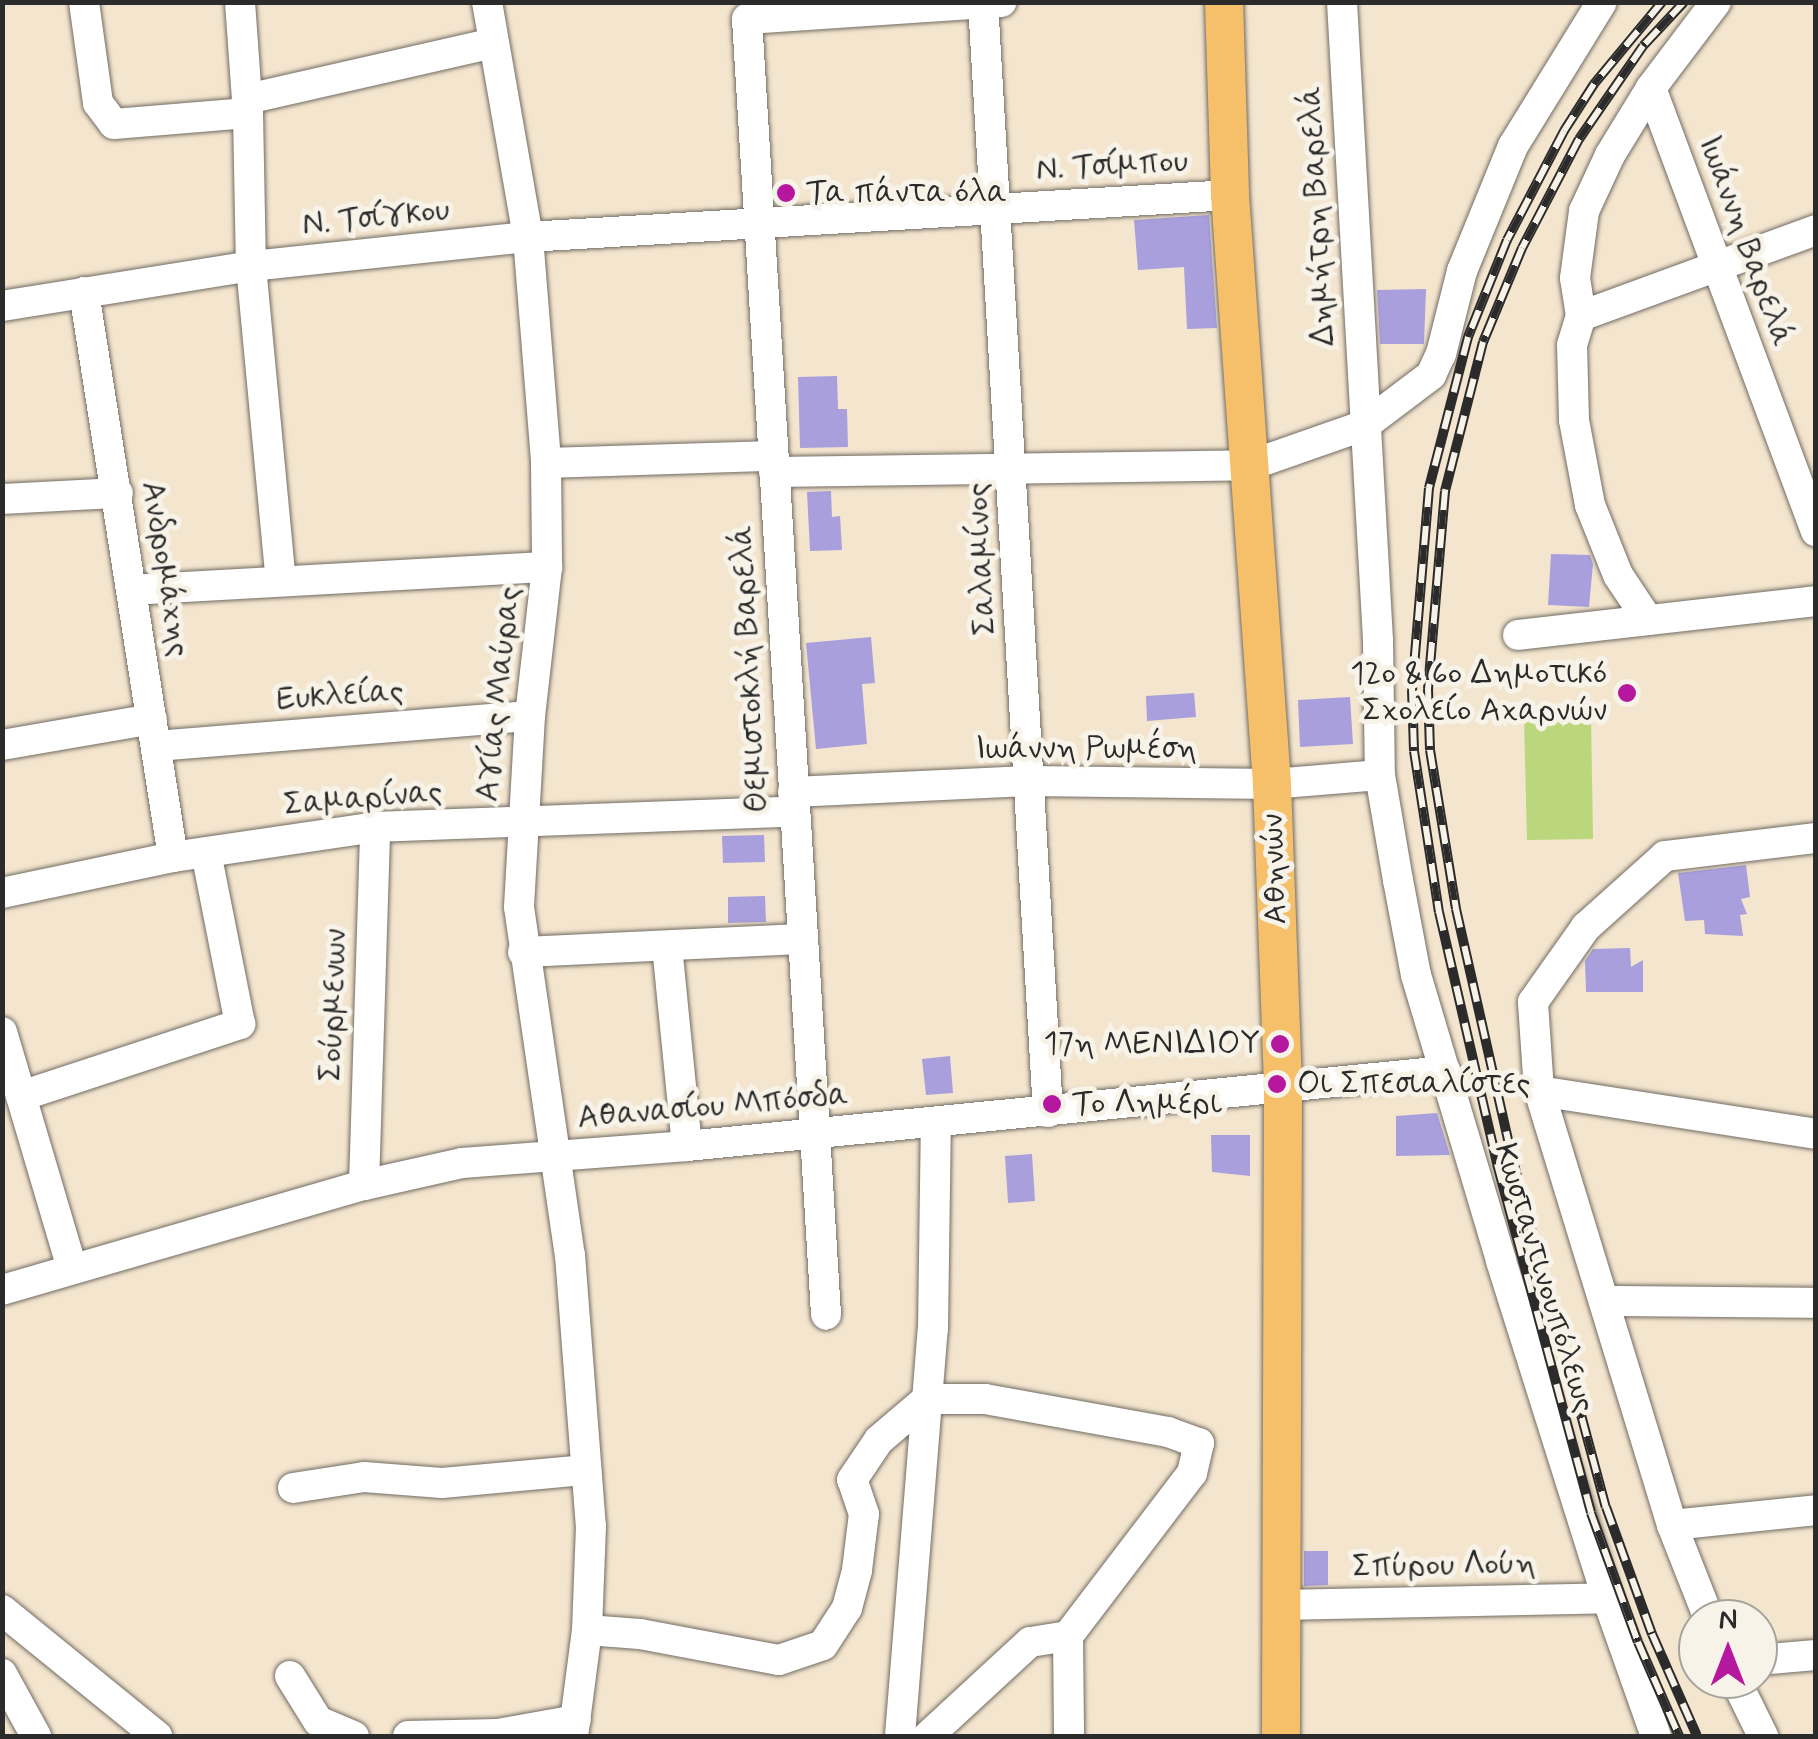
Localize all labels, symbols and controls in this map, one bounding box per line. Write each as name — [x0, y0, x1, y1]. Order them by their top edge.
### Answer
street label: Δημήτρη Βαρελά — [1292, 85, 1344, 347]
street label: Ιωάννη Βαρελά — [1689, 130, 1801, 352]
street label: N. Τσίμπου — [1035, 143, 1189, 189]
place label: Τα πάντα όλα — [806, 174, 1007, 212]
marker: Τα πάντα όλα — [775, 182, 797, 204]
street label: Ν. Τσίγκου — [300, 191, 452, 245]
street label: Ανδρομάχης — [132, 479, 198, 659]
street label: Σαλαμίνος — [959, 482, 1005, 636]
street label: Θεμιστοκλή Βαρελά — [723, 524, 777, 814]
street label: Αγίας Μαύρας — [469, 585, 529, 803]
place label: 12ο & 6ο Δημοτικό Σχολείο Αχαρνών — [1350, 656, 1607, 731]
street label: Ευκλείας — [275, 672, 405, 720]
marker: 12ο & 6ο Δημοτικό Σχολείο Αχαρνών — [1616, 682, 1638, 704]
street label: Ιωάννη Ρωμέση — [975, 730, 1197, 768]
street label: Σαμαρίνας — [282, 773, 444, 825]
street label: Αθηνών — [1254, 813, 1296, 925]
street label: Σούρμενων — [312, 928, 356, 1082]
place label: 17η ΜΕΝΙΔΙΟΥ — [1043, 1025, 1260, 1063]
marker: 17η ΜΕΝΙΔΙΟΥ — [1269, 1033, 1291, 1055]
place label: Οι Σπεσιαλίστες — [1297, 1065, 1531, 1103]
marker: Οι Σπεσιαλίστες — [1266, 1073, 1288, 1095]
street label: Αθανασίου Μπόσδα — [576, 1076, 850, 1138]
place label: Το Λημέρι — [1072, 1085, 1222, 1123]
marker: Το Λημέρι — [1041, 1093, 1063, 1115]
street label: Κωσταντινουπόλεως — [1485, 1139, 1603, 1417]
street label: Σπύρου Λούη — [1352, 1545, 1536, 1587]
north arrow — [1678, 1599, 1778, 1699]
text: N — [1719, 1602, 1737, 1639]

